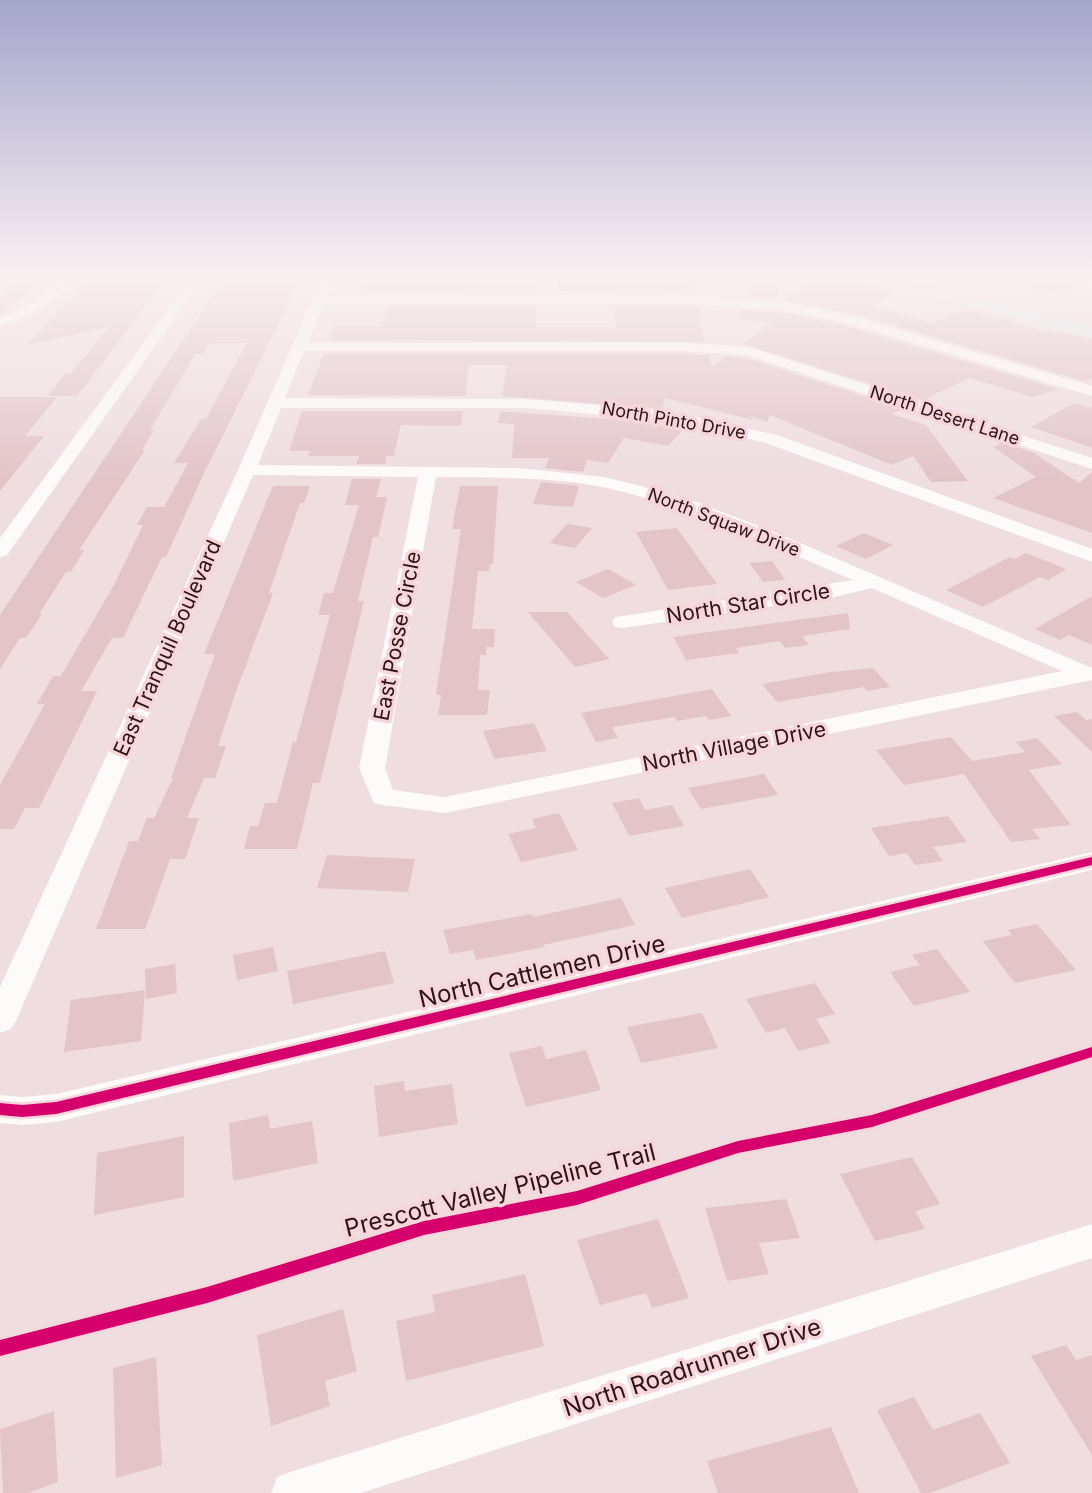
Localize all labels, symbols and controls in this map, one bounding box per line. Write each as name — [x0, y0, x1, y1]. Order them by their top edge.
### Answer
street label: North Desert Lane — [868, 381, 1022, 449]
street label: North Pinto Drive — [600, 397, 748, 443]
street label: North Squaw Drive — [645, 483, 803, 561]
street label: East Tranquil Boulevard — [108, 536, 226, 760]
street label: East Posse Circle — [368, 549, 426, 723]
street label: North Star Circle — [664, 578, 832, 628]
street label: North Village Drive — [640, 716, 828, 776]
street label: North Cattlemen Drive — [416, 929, 668, 1013]
street label: Prescott Valley Pipeline Trail — [342, 1137, 658, 1243]
street label: North Roadrunner Drive — [559, 1312, 825, 1422]

